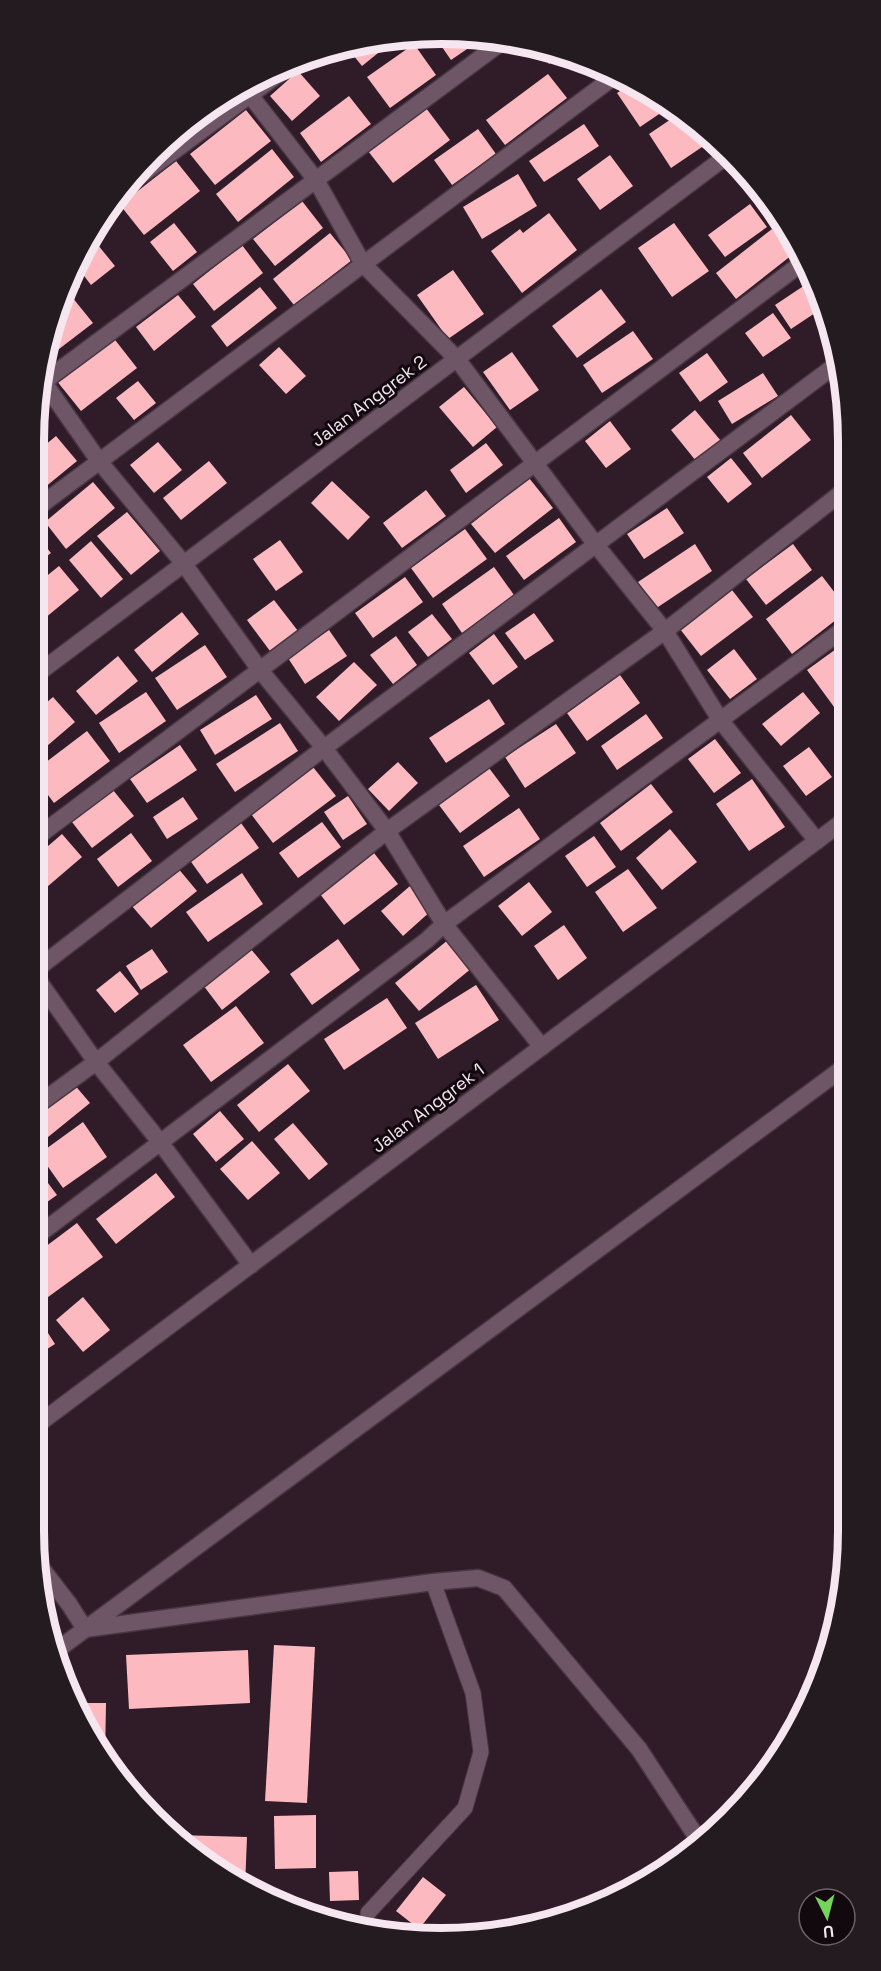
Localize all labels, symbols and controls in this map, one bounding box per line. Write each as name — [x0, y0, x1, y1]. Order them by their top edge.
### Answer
street label: Jalan Anggrek 2 — [306, 350, 431, 451]
street label: Jalan Anggrek 1 — [367, 1058, 489, 1157]
north arrow — [797, 1887, 857, 1947]
text: U — [822, 1920, 835, 1942]

